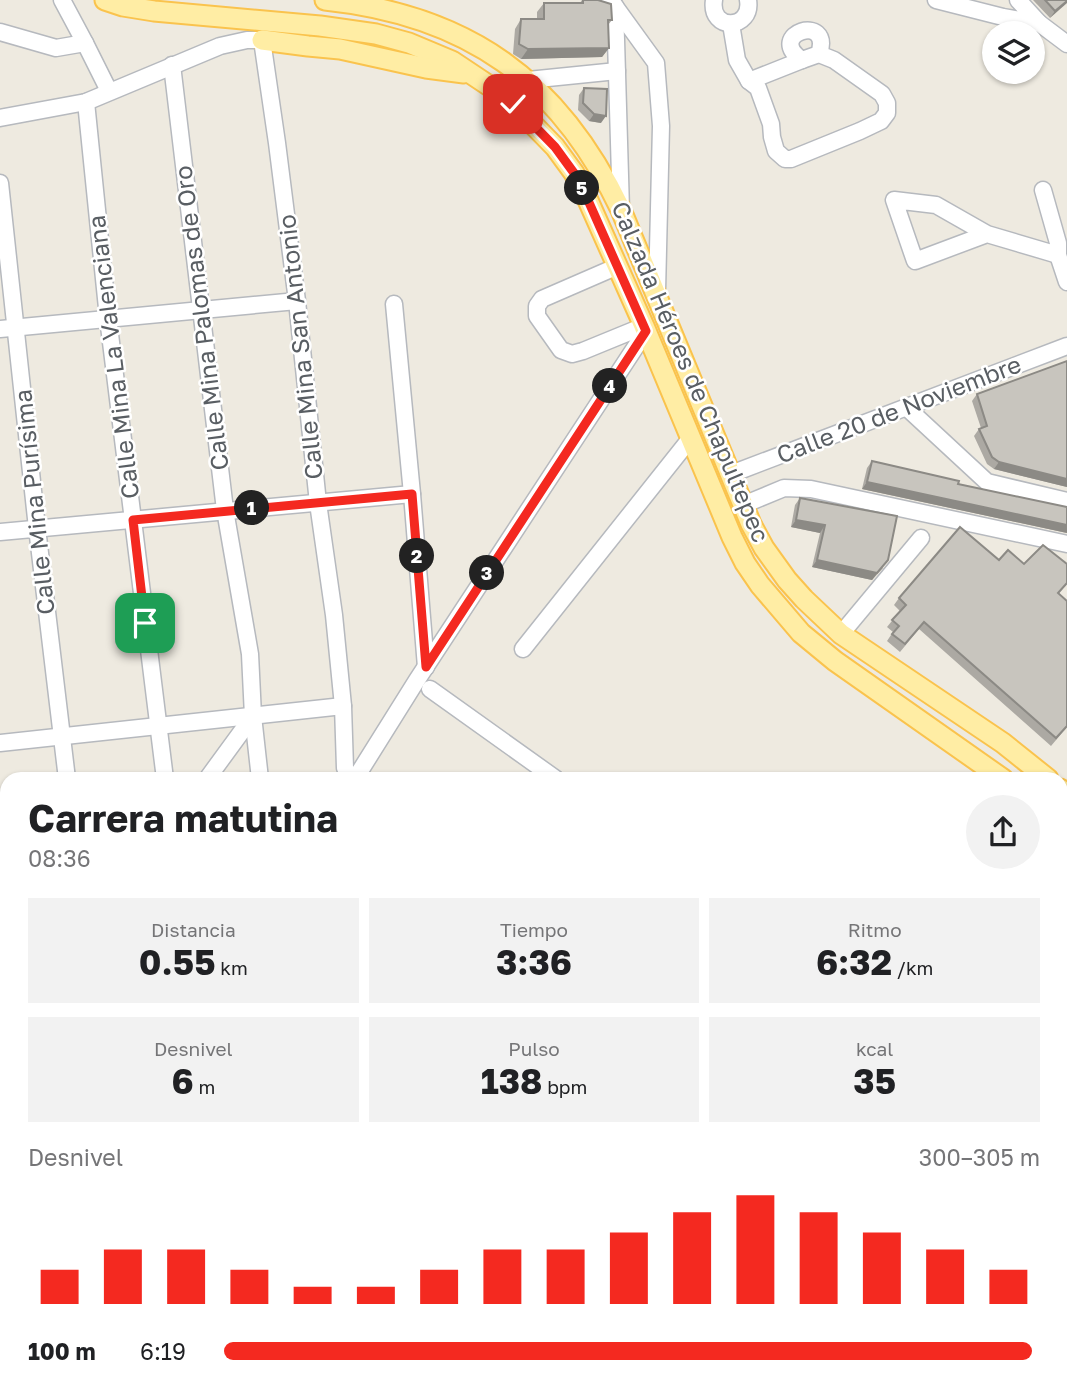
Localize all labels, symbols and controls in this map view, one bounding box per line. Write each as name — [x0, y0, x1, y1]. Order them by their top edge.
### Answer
map controls — [982, 21, 1045, 84]
button: layers — [982, 21, 1045, 84]
pin — [483, 74, 543, 134]
icon: check — [494, 85, 532, 123]
street label: Calle Mina Palomas de Oro — [167, 164, 234, 472]
pin: 5 — [564, 170, 600, 206]
text: 5 — [576, 176, 587, 199]
street label: Calzada Héroes de Chapultepec — [606, 197, 776, 546]
street label: Calle Mina San Antonio — [271, 213, 328, 481]
street label: Calle Mina La Valenciana — [81, 214, 144, 501]
street label: Calle 20 de Noviembre — [772, 349, 1025, 469]
pin: 4 — [592, 368, 628, 404]
text: 4 — [604, 374, 615, 397]
street label: Calle Mina Purísima — [7, 388, 60, 616]
pin: 1 — [234, 490, 270, 526]
text: 1 — [247, 496, 256, 519]
pin: 2 — [400, 538, 434, 574]
text: 2 — [411, 544, 422, 567]
pin: 3 — [470, 556, 504, 590]
text: 3 — [481, 561, 492, 584]
pin — [115, 593, 175, 653]
icon: arrive — [126, 604, 164, 642]
text: Carrera matutina — [28, 795, 338, 840]
button: share — [966, 795, 1040, 869]
text: 08:36 — [28, 844, 91, 872]
text: Distancia — [151, 918, 236, 941]
text: Tiempo — [500, 918, 568, 941]
text: Ritmo — [848, 918, 902, 941]
text: 0.55 — [139, 941, 216, 983]
text: 3:36 — [496, 941, 572, 983]
text: 6:32 — [816, 941, 892, 983]
text: km — [216, 956, 248, 979]
text: /km — [892, 956, 933, 979]
text: Desnivel — [154, 1037, 233, 1060]
text: Pulso — [508, 1037, 560, 1060]
text: kcal — [856, 1037, 893, 1060]
text: 6 — [171, 1060, 194, 1102]
text: 138 — [481, 1060, 542, 1102]
text: 35 — [853, 1060, 896, 1102]
text: m — [194, 1075, 215, 1098]
text: bpm — [542, 1075, 587, 1098]
text: Desnivel — [28, 1143, 123, 1171]
text: 300–305 m — [919, 1143, 1040, 1171]
text: 100 m — [28, 1337, 96, 1365]
text: 6:19 — [140, 1337, 186, 1365]

